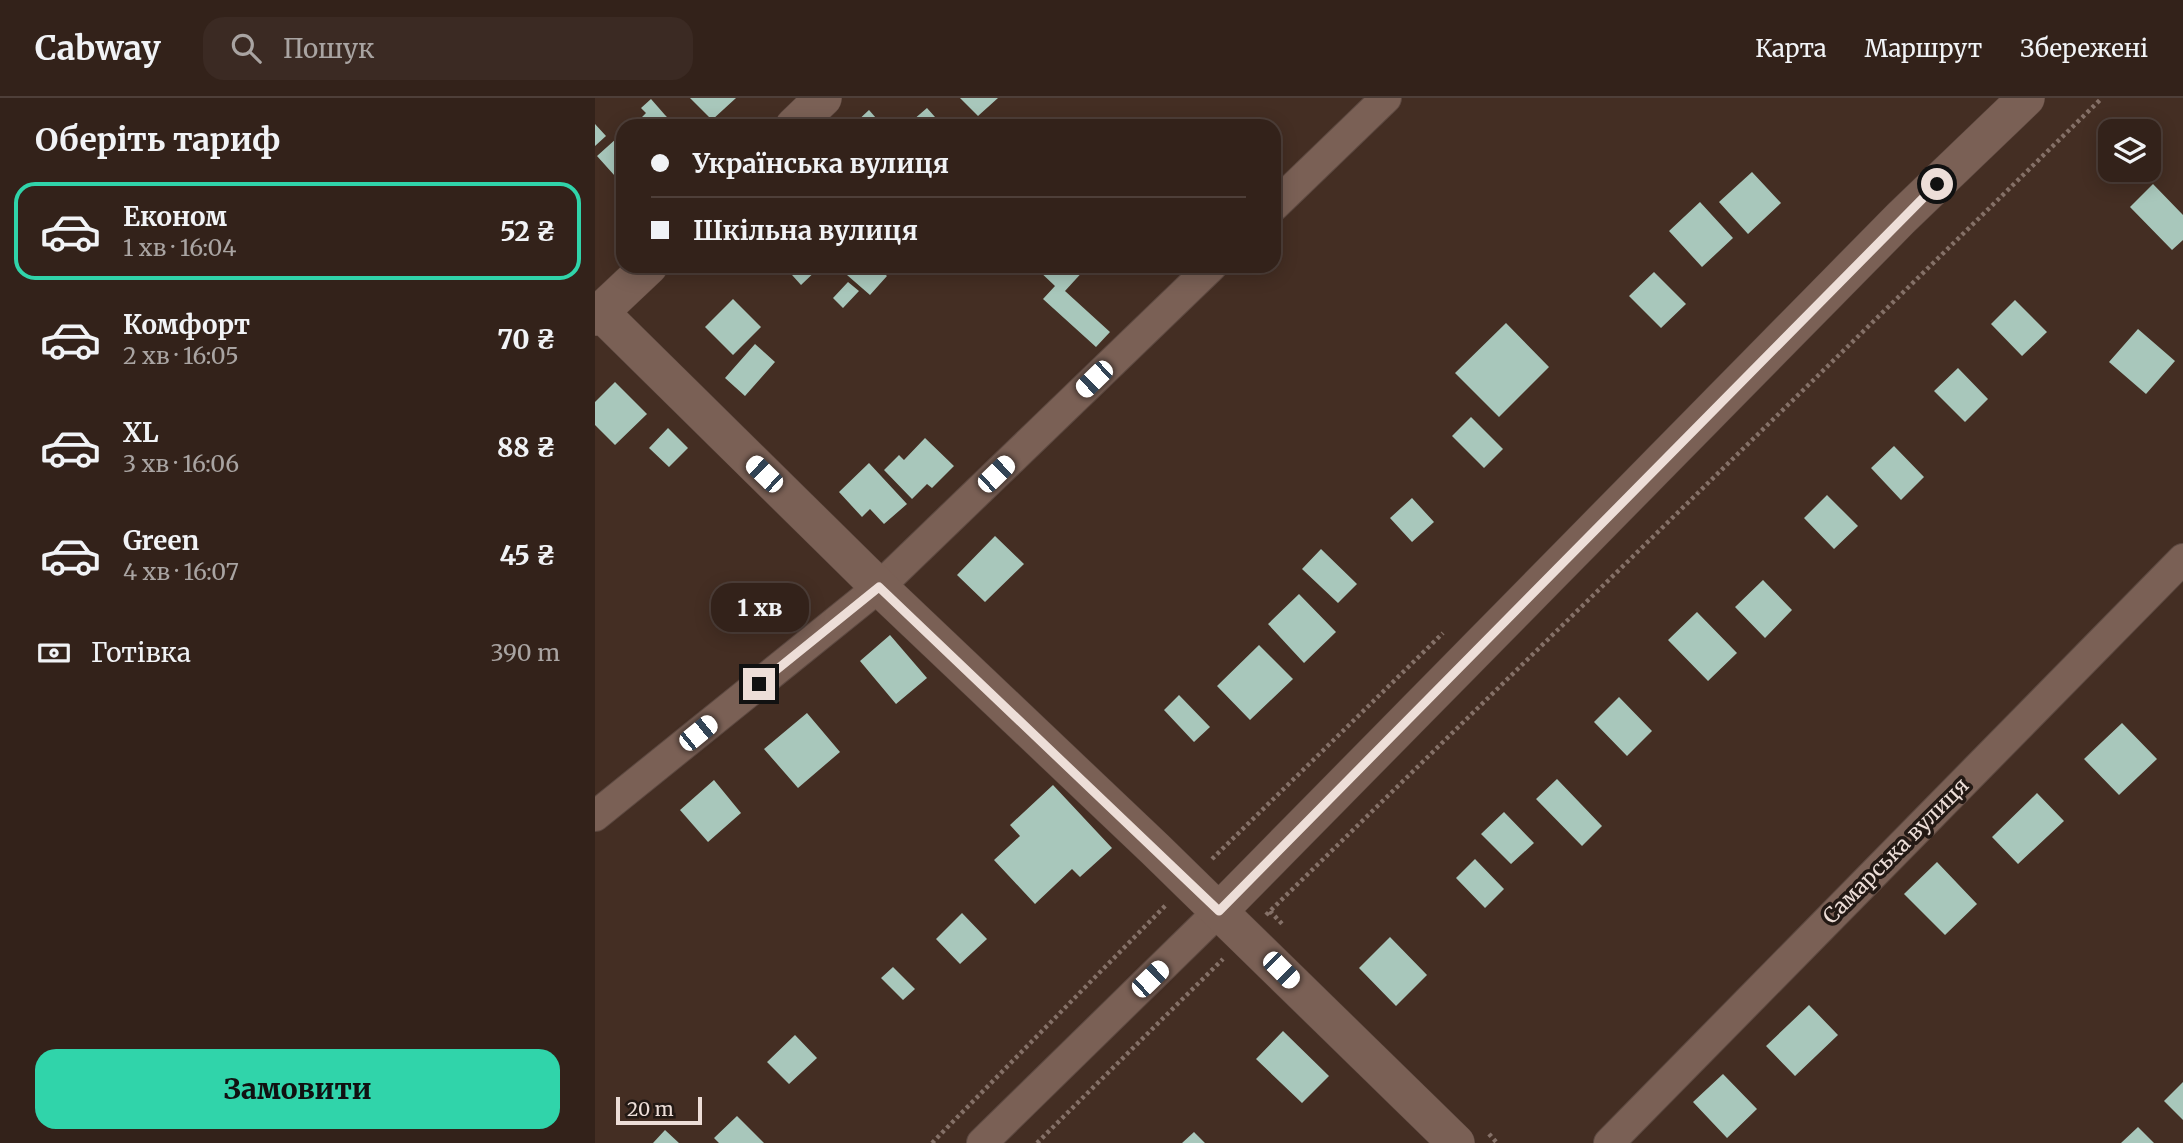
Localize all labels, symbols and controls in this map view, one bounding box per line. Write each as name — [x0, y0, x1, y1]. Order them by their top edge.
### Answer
search box — [203, 17, 693, 80]
text: Cabway — [35, 28, 161, 69]
icon: search — [227, 29, 265, 67]
text: Пошук — [283, 32, 374, 65]
text: Карта — [1755, 33, 1827, 64]
text: Маршрут — [1865, 33, 1982, 64]
text: Збережені — [2020, 33, 2148, 64]
map controls — [2098, 119, 2161, 182]
button: layers — [2098, 119, 2161, 182]
text: Оберіть тариф — [35, 120, 280, 160]
text: Українська вулиця — [693, 147, 949, 180]
route start — [1921, 168, 1953, 200]
icon: car — [39, 200, 102, 263]
text: Економ — [123, 200, 227, 233]
text: Шкільна вулиця — [693, 214, 918, 247]
text: 52 ₴ — [500, 215, 556, 248]
text: 1 хв · 16:04 — [123, 233, 236, 262]
icon: car — [39, 308, 102, 371]
text: Комфорт — [123, 308, 250, 341]
text: 70 ₴ — [497, 323, 556, 356]
text: 2 хв · 16:05 — [123, 341, 239, 370]
car — [1072, 357, 1117, 401]
icon: car — [39, 416, 102, 479]
text: XL — [123, 416, 159, 449]
text: 88 ₴ — [497, 431, 556, 464]
text: 3 хв · 16:06 — [123, 449, 239, 478]
car — [742, 452, 787, 496]
car — [974, 452, 1019, 496]
icon: car — [39, 524, 102, 587]
text: Green — [123, 524, 199, 557]
text: 45 ₴ — [499, 539, 556, 572]
text: 4 хв · 16:07 — [123, 557, 239, 586]
callout: 1 хв — [710, 582, 808, 632]
text: 1 хв — [738, 593, 783, 622]
icon: cash — [35, 634, 73, 672]
text: Готівка — [91, 636, 191, 669]
text: 390 m — [490, 638, 560, 667]
route end — [743, 668, 775, 700]
car — [676, 712, 721, 754]
street label: Самарська вулиця — [1817, 772, 1974, 929]
car — [1259, 948, 1304, 992]
car — [1128, 957, 1173, 1001]
button: Замовити — [35, 1049, 560, 1129]
scale bar — [616, 1094, 702, 1126]
text: 20 m — [627, 1097, 674, 1121]

